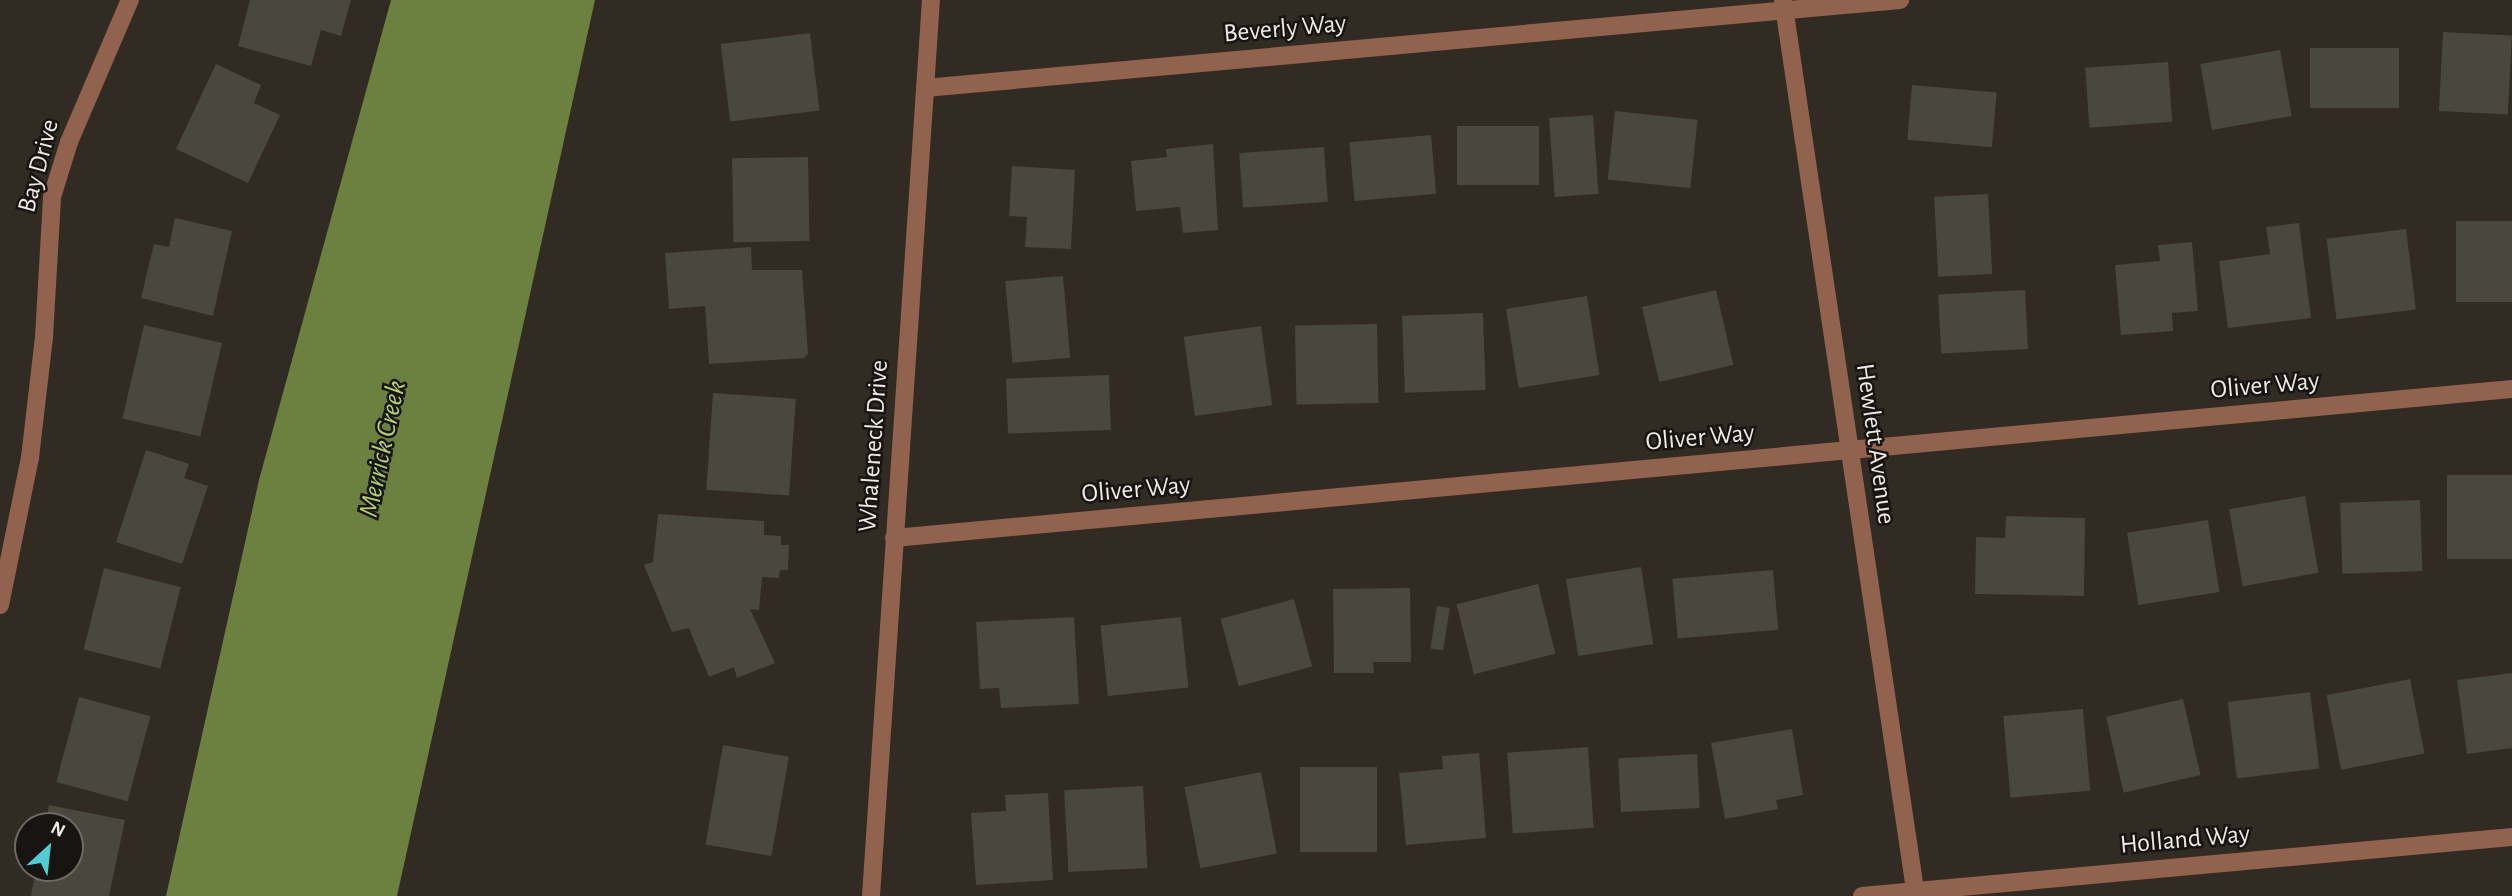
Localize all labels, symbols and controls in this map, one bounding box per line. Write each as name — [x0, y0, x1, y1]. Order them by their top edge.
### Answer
street label: Beverly Way — [1222, 8, 1348, 50]
street label: Bay Drive — [12, 116, 66, 216]
street label: Whaleneck Drive — [852, 359, 896, 533]
street label: Hewlett Avenue — [1848, 362, 1902, 526]
street label: Oliver Way — [2209, 366, 2321, 406]
water label: Merrick Creek — [352, 378, 414, 520]
street label: Oliver Way — [1644, 418, 1756, 458]
street label: Oliver Way — [1080, 470, 1192, 510]
north arrow — [14, 812, 84, 882]
text: N — [48, 818, 68, 841]
street label: Holland Way — [2119, 819, 2251, 861]

